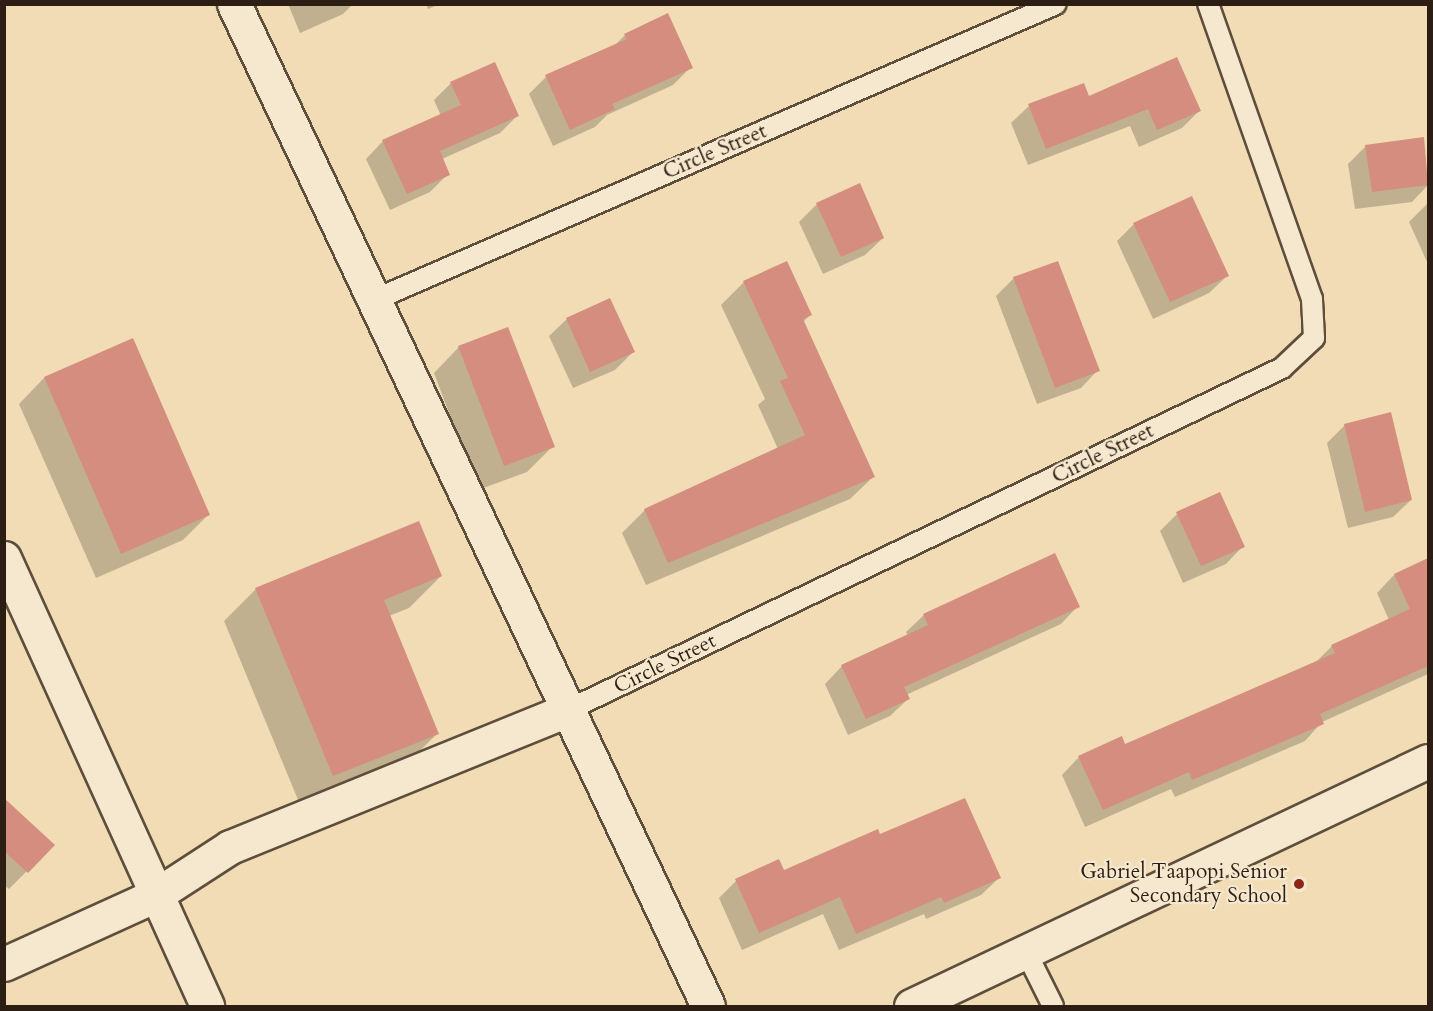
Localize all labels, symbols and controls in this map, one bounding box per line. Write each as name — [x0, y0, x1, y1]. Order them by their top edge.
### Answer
street label: Circle Street — [659, 119, 771, 185]
street label: Circle Street — [1048, 419, 1158, 489]
street label: Circle Street — [610, 629, 720, 699]
place label: Gabriel Taapopi Senior Secondary School — [1080, 859, 1287, 909]
marker: Gabriel Taapopi Senior Secondary School — [1292, 877, 1306, 891]

